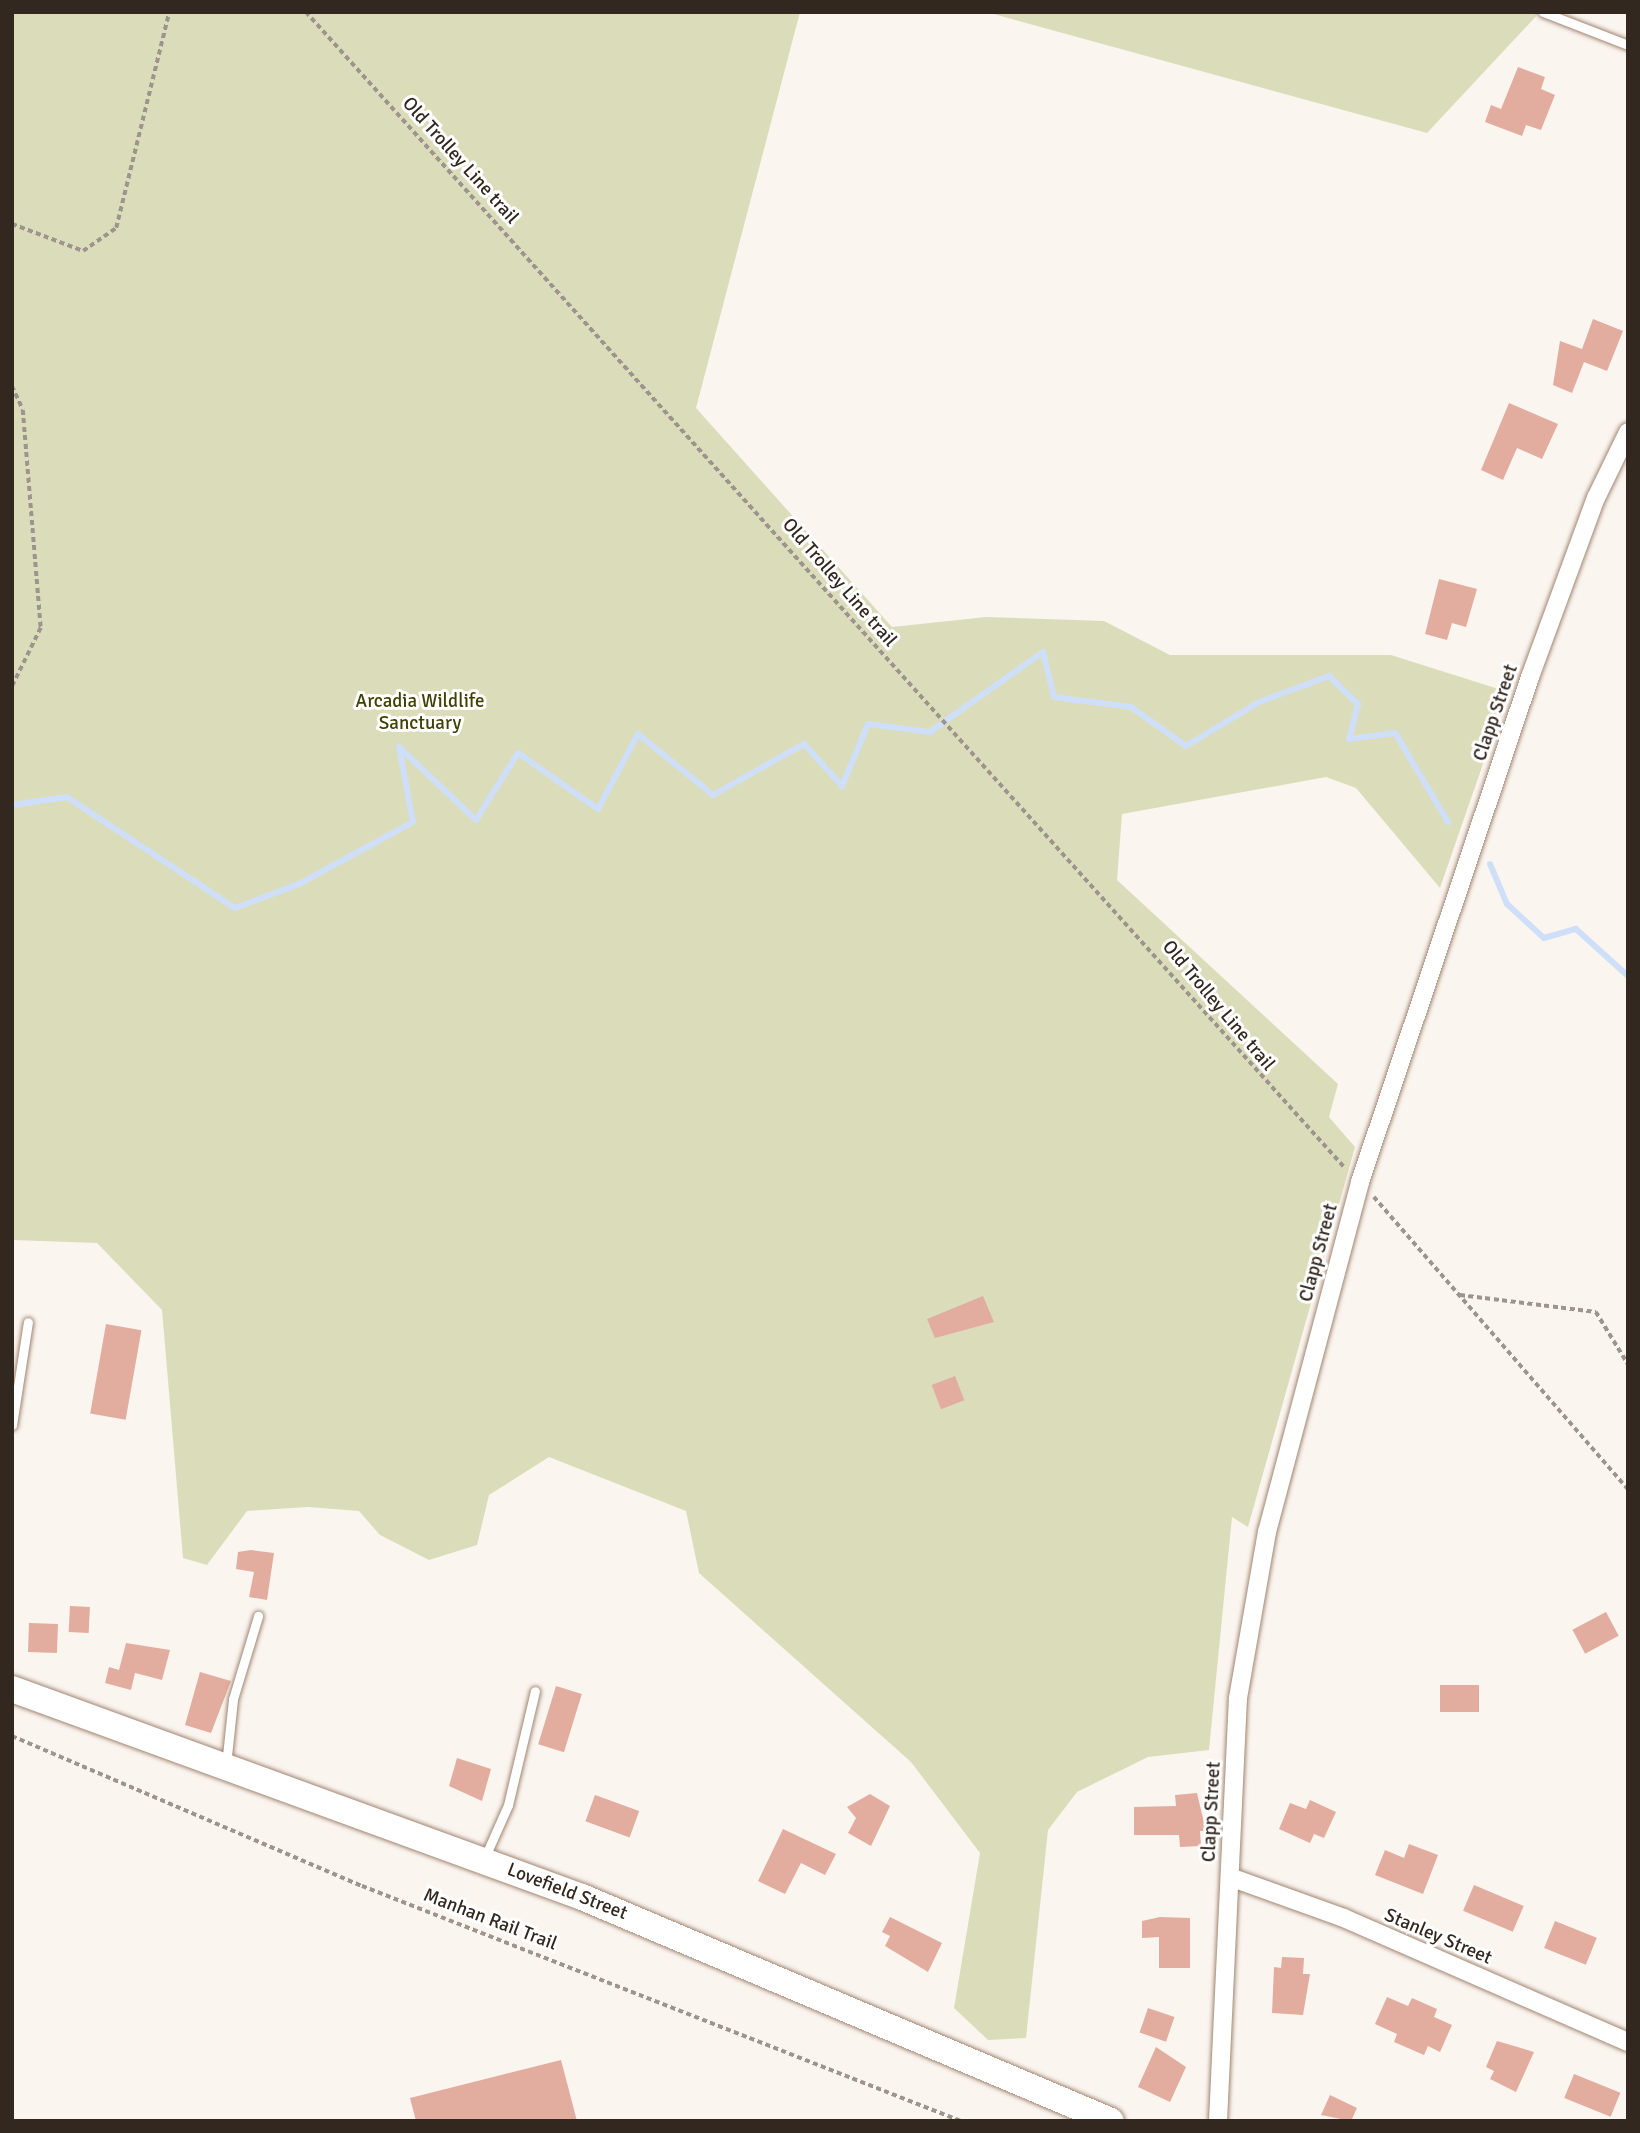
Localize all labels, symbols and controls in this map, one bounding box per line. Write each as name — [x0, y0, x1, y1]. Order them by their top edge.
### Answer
street label: Old Trolley Line trail — [397, 93, 523, 229]
street label: Old Trolley Line trail — [777, 514, 901, 652]
street label: Clapp Street — [1469, 662, 1523, 764]
park label: Arcadia Wildlife Sanctuary — [356, 691, 484, 735]
street label: Old Trolley Line trail — [1157, 936, 1279, 1076]
street label: Clapp Street — [1295, 1201, 1343, 1305]
street label: Clapp Street — [1198, 1761, 1226, 1863]
street label: Lovefield Street — [504, 1859, 630, 1925]
street label: Manhan Rail Trail — [420, 1884, 560, 1956]
street label: Stanley Street — [1381, 1904, 1495, 1970]

